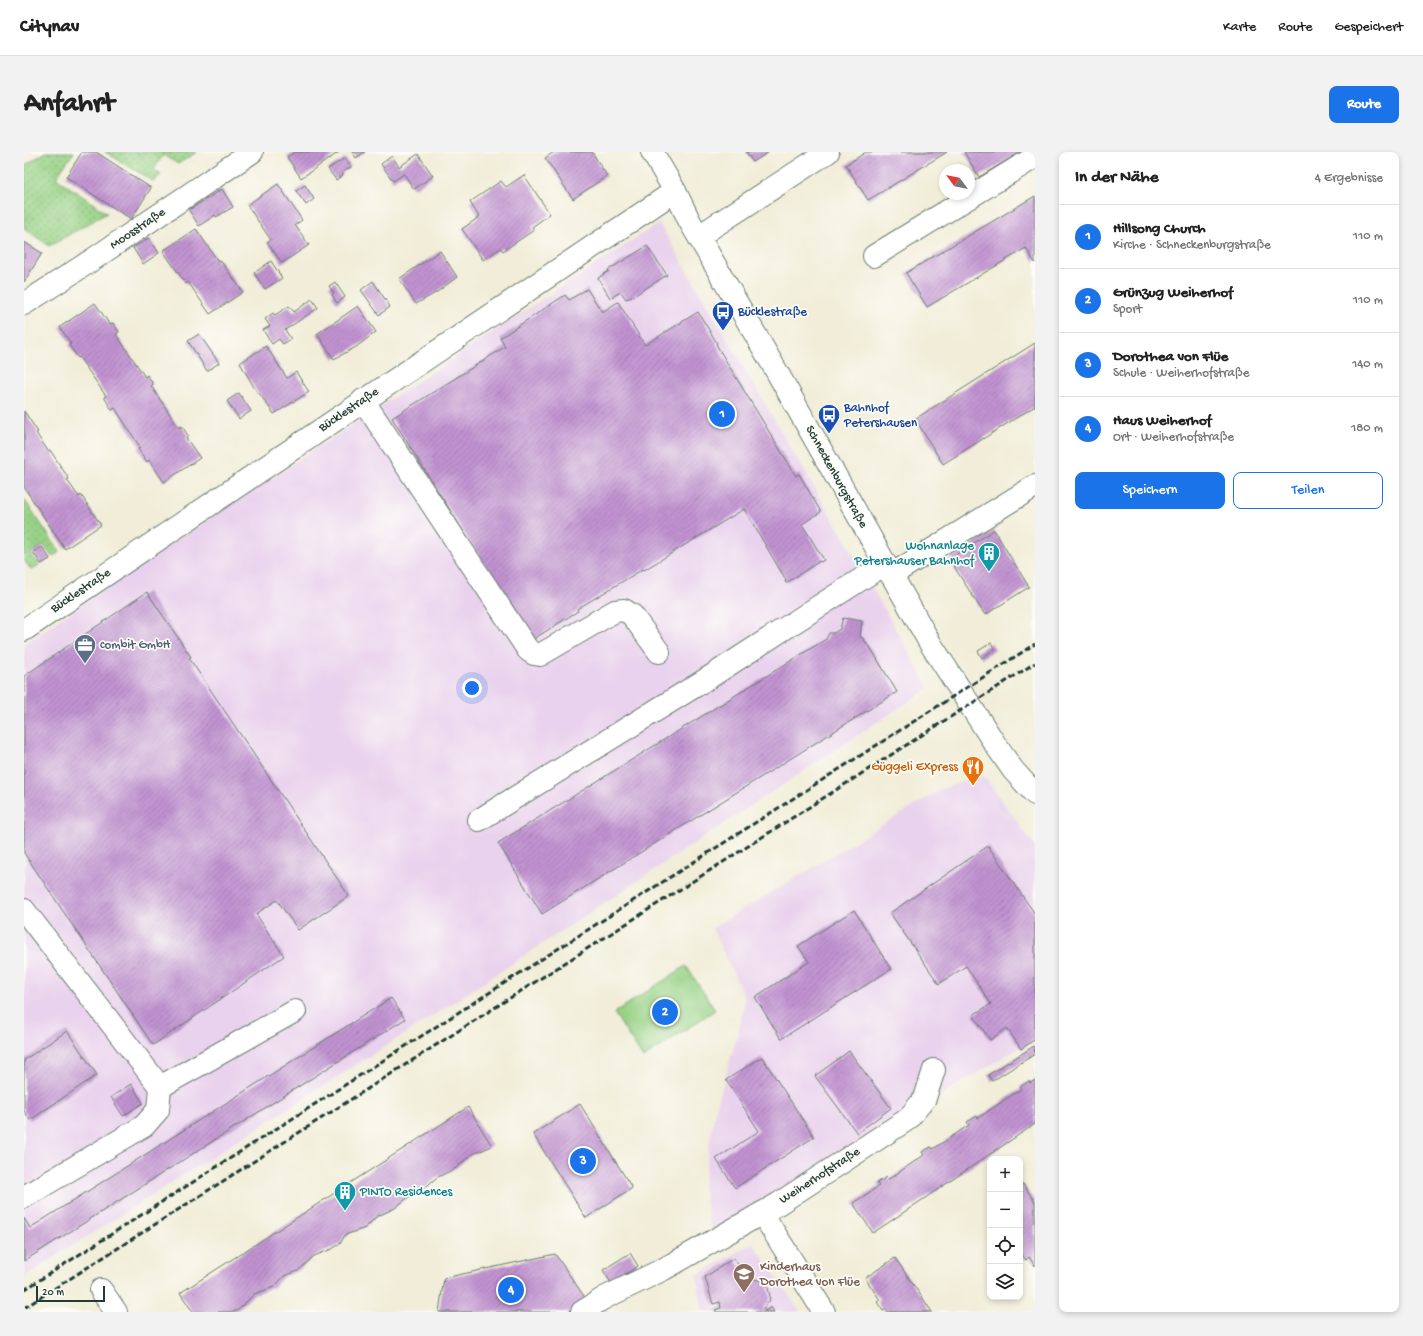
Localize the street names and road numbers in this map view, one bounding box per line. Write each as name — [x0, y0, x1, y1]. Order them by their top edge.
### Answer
street label: Moosstraße — [107, 205, 169, 253]
street label: Bücklestraße — [315, 384, 382, 436]
street label: Schneckenburgstraße — [802, 423, 871, 531]
street label: Bücklestraße — [47, 565, 114, 617]
street label: Weiherhofstraße — [777, 1144, 863, 1208]

